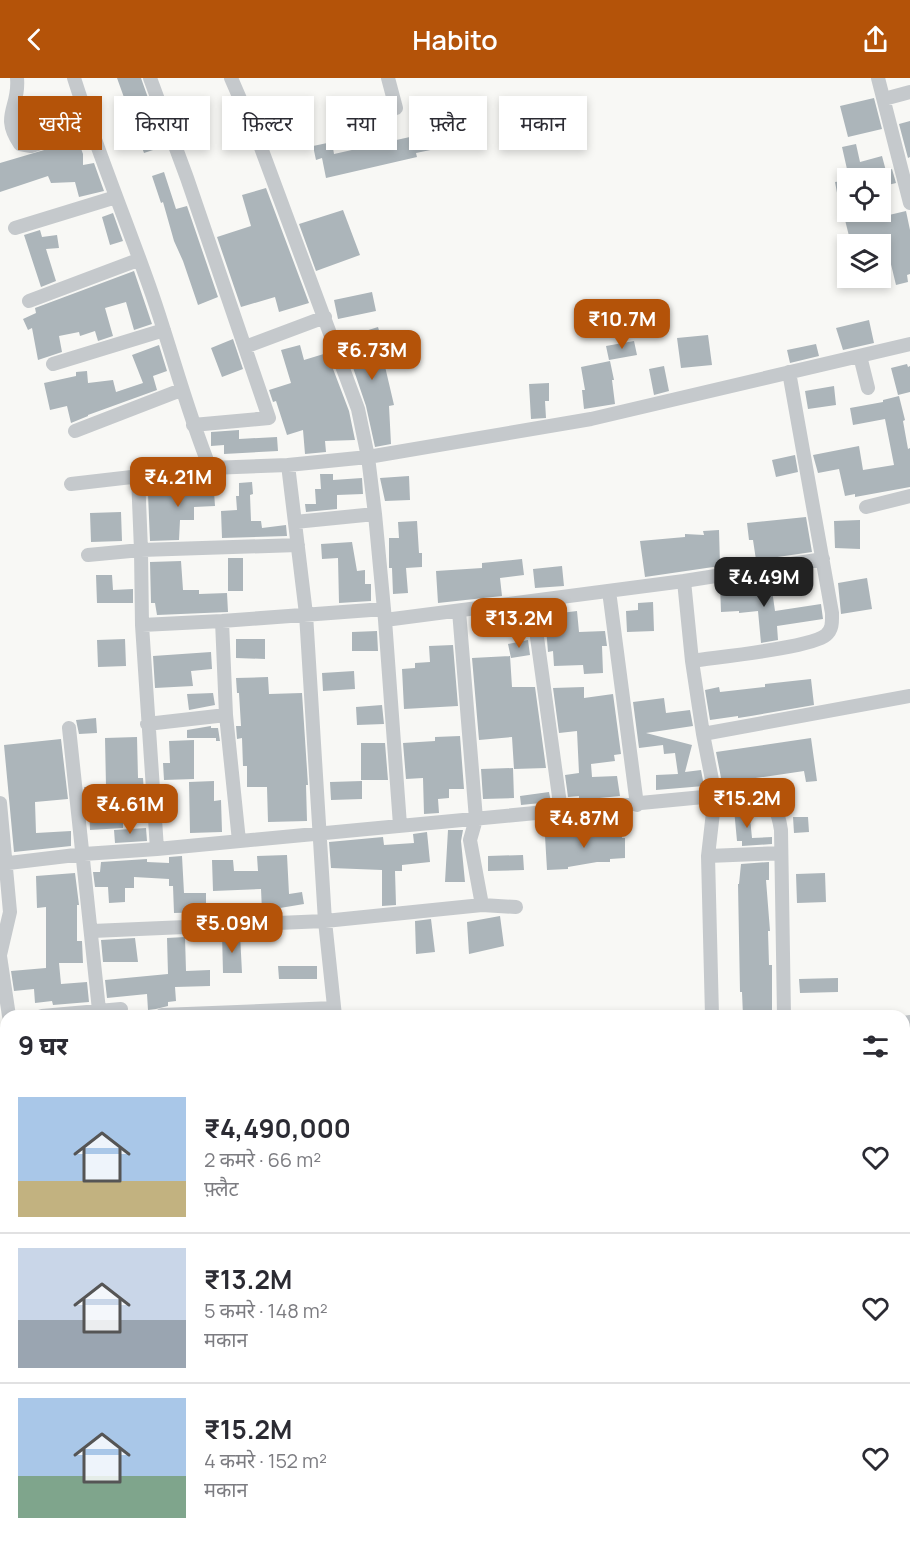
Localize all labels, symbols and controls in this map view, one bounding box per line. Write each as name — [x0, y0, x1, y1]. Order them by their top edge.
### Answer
text: Habito — [412, 21, 498, 58]
icon: back — [18, 23, 51, 56]
icon: share — [859, 23, 892, 56]
chip: खरीदें — [18, 96, 102, 150]
chip: किराया — [114, 96, 210, 150]
chip: फ़िल्टर — [222, 96, 314, 150]
chip: नया — [326, 96, 397, 150]
chip: फ़्लैट — [409, 96, 487, 150]
chip: मकान — [499, 96, 587, 150]
map controls — [837, 168, 891, 288]
button: locate — [837, 168, 891, 222]
button: layers — [837, 234, 891, 288]
pin: ₹10.7M — [573, 299, 671, 350]
text: ₹10.7M — [588, 305, 656, 332]
pin: ₹6.73M — [323, 330, 421, 381]
text: ₹6.73M — [337, 336, 407, 363]
pin: ₹4.21M — [129, 457, 227, 508]
text: ₹4.21M — [144, 463, 212, 490]
pin: ₹4.49M — [715, 557, 813, 608]
text: ₹4.49M — [728, 563, 800, 590]
pin: ₹13.2M — [470, 598, 568, 649]
text: ₹13.2M — [485, 604, 553, 631]
pin: ₹15.2M — [698, 778, 796, 829]
pin: ₹4.61M — [81, 784, 179, 835]
text: ₹15.2M — [713, 784, 781, 811]
text: ₹4.61M — [96, 790, 164, 817]
pin: ₹4.87M — [535, 798, 633, 849]
text: ₹4.87M — [549, 804, 619, 831]
pin: ₹5.09M — [183, 903, 281, 954]
text: ₹5.09M — [196, 909, 268, 936]
text: 9 घर — [18, 1027, 68, 1063]
icon: filters — [859, 1030, 892, 1063]
text: ₹4,490,000 — [204, 1110, 351, 1146]
icon: home — [66, 1121, 138, 1193]
icon: heart — [859, 1141, 892, 1174]
text: 2 कमरे · 66 m² — [204, 1146, 321, 1173]
text: फ़्लैट — [204, 1175, 239, 1202]
text: ₹13.2M — [204, 1261, 292, 1297]
icon: home — [66, 1272, 138, 1344]
icon: heart — [859, 1292, 892, 1325]
text: 5 कमरे · 148 m² — [204, 1297, 328, 1324]
text: मकान — [204, 1326, 248, 1353]
text: ₹15.2M — [204, 1411, 292, 1447]
icon: home — [66, 1422, 138, 1494]
icon: heart — [859, 1442, 892, 1475]
text: 4 कमरे · 152 m² — [204, 1447, 327, 1474]
text: मकान — [204, 1476, 248, 1503]

